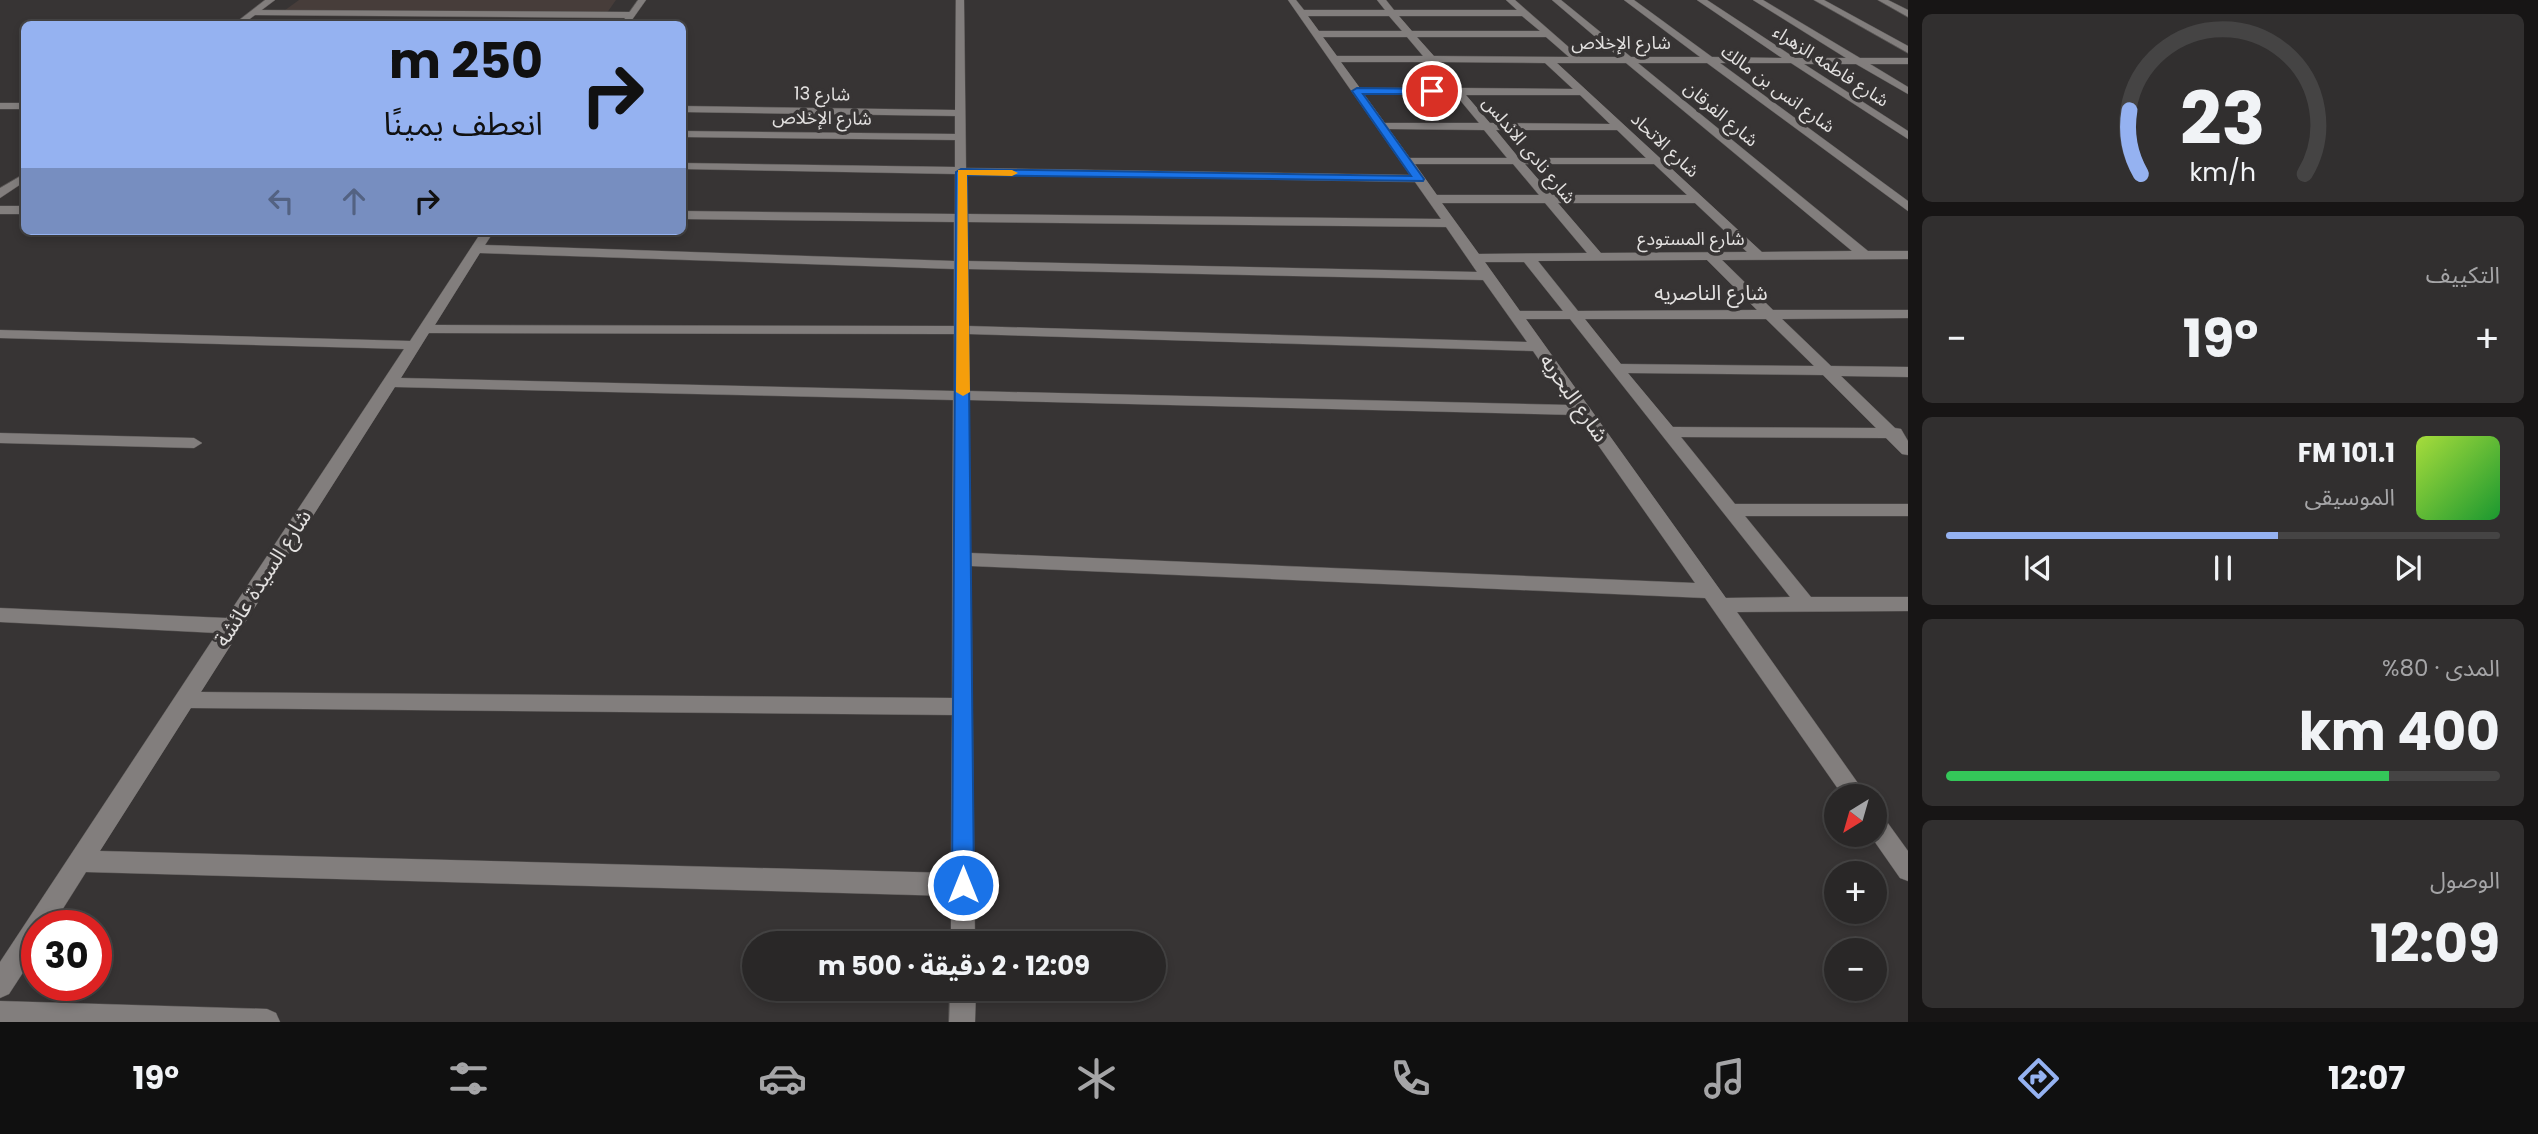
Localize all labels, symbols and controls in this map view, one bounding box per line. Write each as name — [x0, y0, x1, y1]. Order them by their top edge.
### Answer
street label: شارع فاطمه الزهراء — [1767, 19, 1894, 114]
text: 250 m — [389, 27, 543, 95]
street label: شارع الإخلاص — [1571, 30, 1671, 57]
street label: شارع انس بن مالك — [1715, 39, 1840, 140]
icon: right — [567, 49, 658, 140]
pin — [1402, 61, 1462, 121]
text: 23 — [2180, 68, 2266, 169]
icon: arrive — [1413, 72, 1451, 110]
street label: شارع الفرقان — [1678, 75, 1764, 154]
street label: شارع 13 — [794, 81, 850, 108]
street label: شارع نادى الاندلس — [1475, 90, 1582, 210]
text: انعطف يمينًا — [383, 101, 543, 146]
street label: شارع الإخلاص — [772, 104, 872, 133]
street label: شارع الاتحاد — [1624, 106, 1705, 184]
text: km/h — [2190, 155, 2256, 190]
icon: left — [262, 182, 300, 220]
icon: ahead — [335, 182, 373, 220]
icon: right — [408, 182, 446, 220]
street label: شارع المستودع — [1637, 226, 1745, 253]
text: التكييف — [2426, 259, 2500, 291]
street label: شارع الناصريه — [1654, 278, 1768, 308]
text: 19° — [2183, 302, 2258, 375]
text: − — [1946, 312, 1967, 365]
text: + — [2474, 312, 2500, 365]
street label: شارع البحريه — [1533, 348, 1615, 448]
text: 101.1 FM — [2298, 435, 2395, 471]
text: الموسيقى — [2304, 481, 2395, 513]
street label: شارع السيدة عائشة — [207, 503, 319, 653]
icon: previous — [2019, 549, 2057, 587]
icon: pause — [2204, 549, 2242, 587]
icon: next — [2389, 549, 2427, 587]
text: المدى · 80% — [2382, 652, 2500, 684]
text: 400 km — [2299, 695, 2500, 768]
north arrow — [1824, 784, 1886, 847]
map controls — [1824, 784, 1887, 1001]
position arrow — [926, 848, 1000, 922]
button: + — [1824, 861, 1887, 924]
text: الوصول — [2430, 864, 2500, 896]
text: 12:09 — [2370, 907, 2500, 980]
speed limit sign: 30 — [21, 910, 112, 1001]
button: − — [1824, 938, 1887, 1001]
text: 12:09 · 2 دقيقة · 500 m — [818, 948, 1090, 984]
icon: filters — [444, 1054, 493, 1103]
icon: car — [758, 1054, 807, 1103]
icon: climate — [1072, 1054, 1121, 1103]
icon: phone — [1386, 1054, 1435, 1103]
icon: music — [1700, 1054, 1749, 1103]
icon: directions — [2014, 1054, 2063, 1103]
text: 19° — [133, 1055, 179, 1100]
text: 12:07 — [2328, 1055, 2406, 1100]

